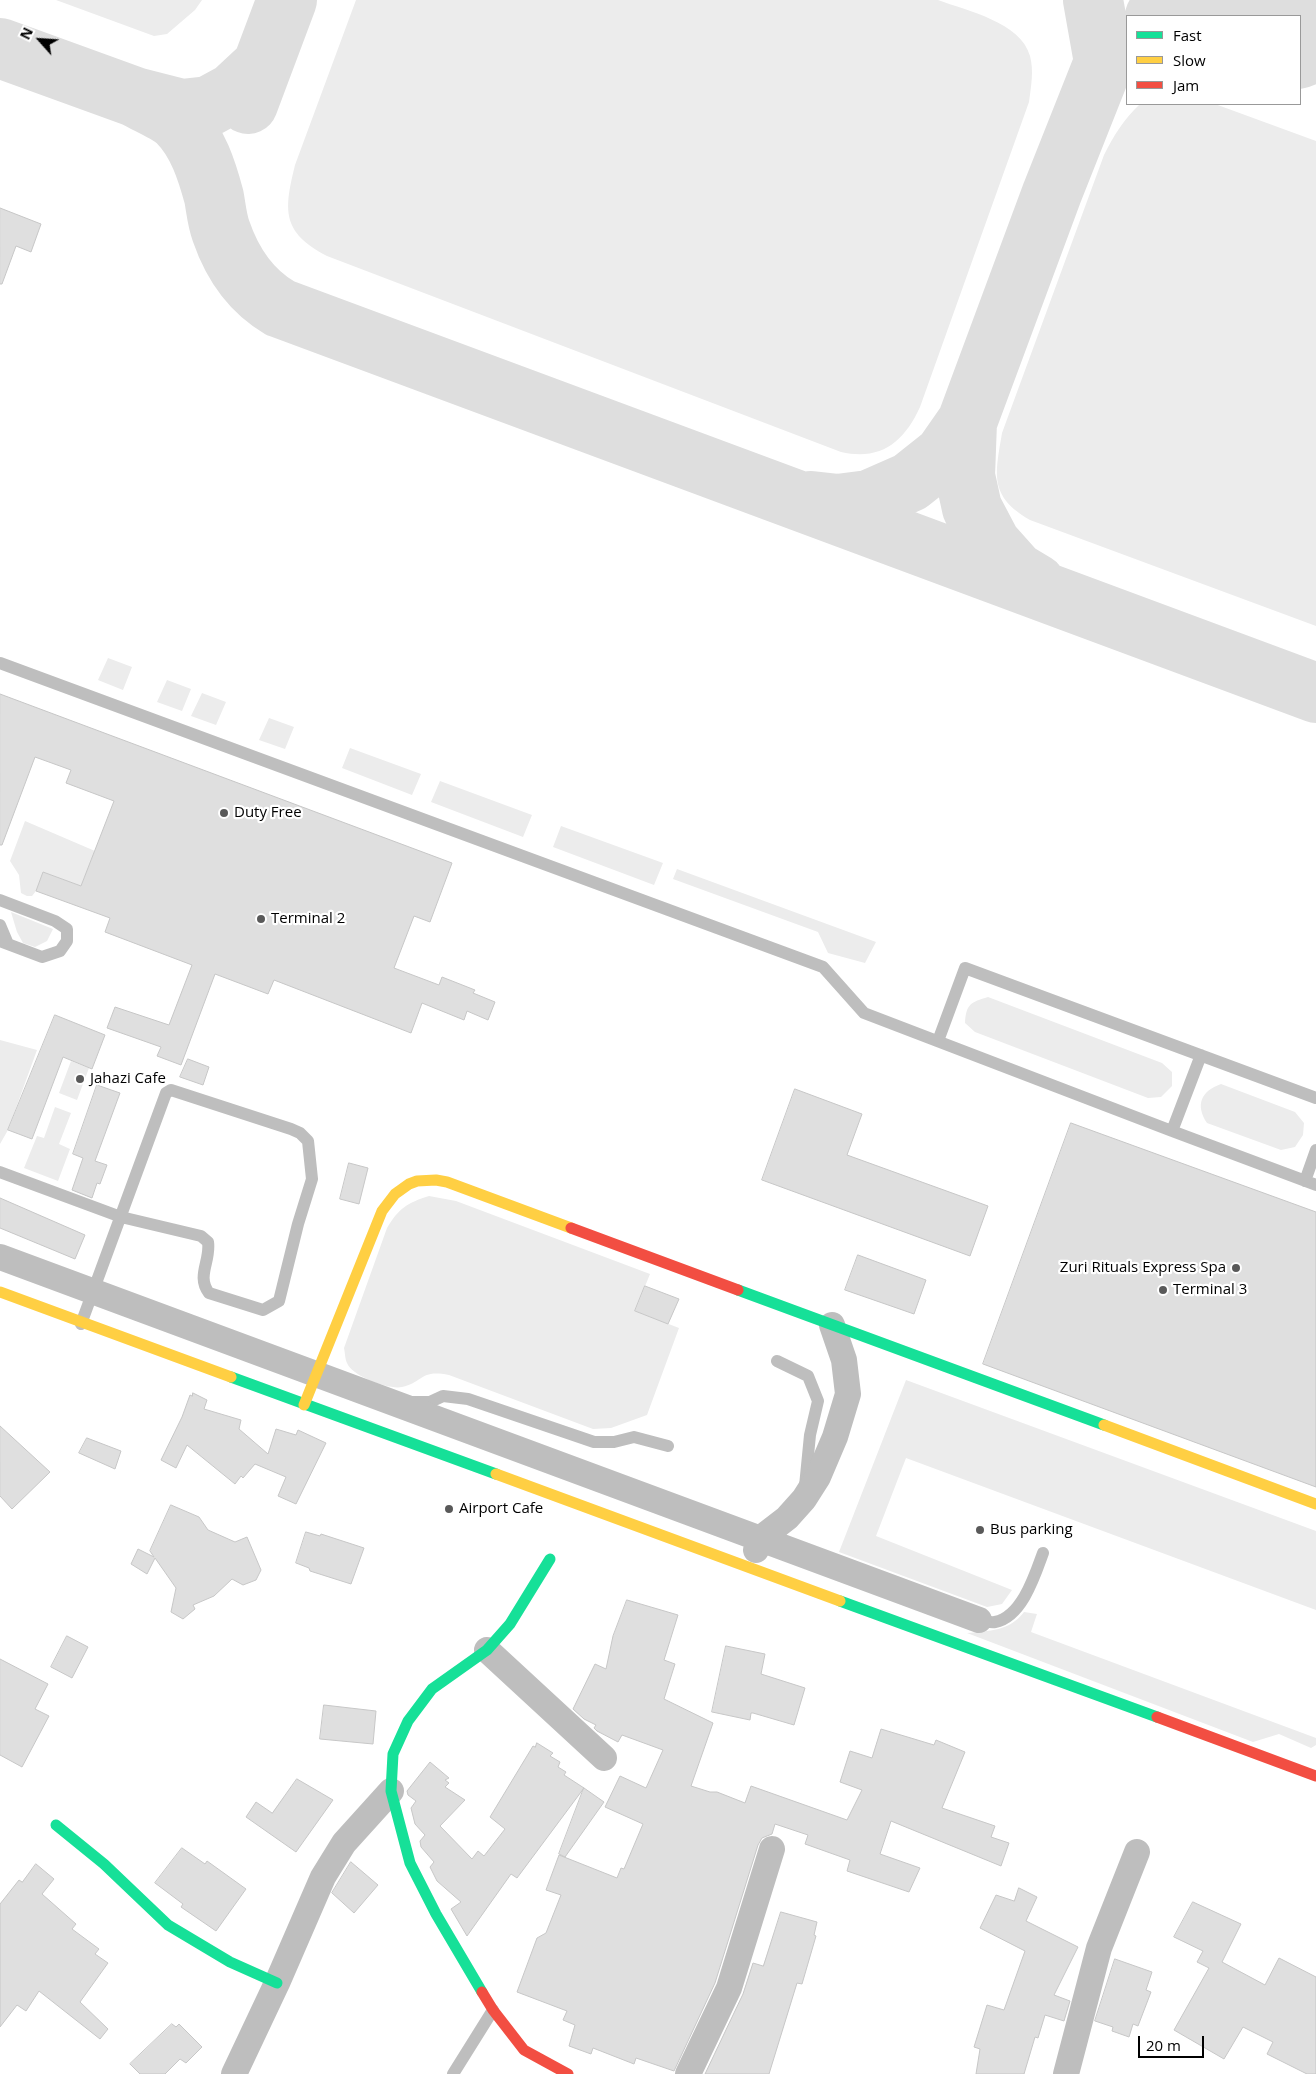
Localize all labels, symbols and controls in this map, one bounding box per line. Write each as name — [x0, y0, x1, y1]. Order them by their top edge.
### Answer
north arrow — [15, 15, 65, 65]
legend — [1126, 15, 1301, 105]
text: N — [15, 24, 37, 42]
text: Fast — [1173, 25, 1202, 45]
text: Slow — [1173, 50, 1206, 70]
text: Jam — [1173, 75, 1199, 95]
place label: Duty Free — [234, 804, 302, 822]
marker: Duty Free — [218, 807, 230, 819]
place label: Terminal 2 — [271, 910, 345, 928]
marker: Terminal 2 — [255, 913, 267, 925]
place label: Jahazi Cafe — [90, 1070, 166, 1088]
marker: Jahazi Cafe — [74, 1073, 86, 1085]
place label: Zuri Rituals Express Spa — [1060, 1259, 1226, 1277]
marker: Zuri Rituals Express Spa — [1230, 1262, 1242, 1274]
place label: Terminal 3 — [1173, 1281, 1247, 1299]
marker: Terminal 3 — [1157, 1284, 1169, 1296]
place label: Airport Cafe — [459, 1500, 543, 1518]
marker: Airport Cafe — [443, 1503, 455, 1515]
place label: Bus parking — [990, 1521, 1073, 1539]
marker: Bus parking — [974, 1524, 986, 1536]
scale bar — [1141, 2026, 1207, 2058]
text: 20 m — [1146, 2035, 1181, 2055]

